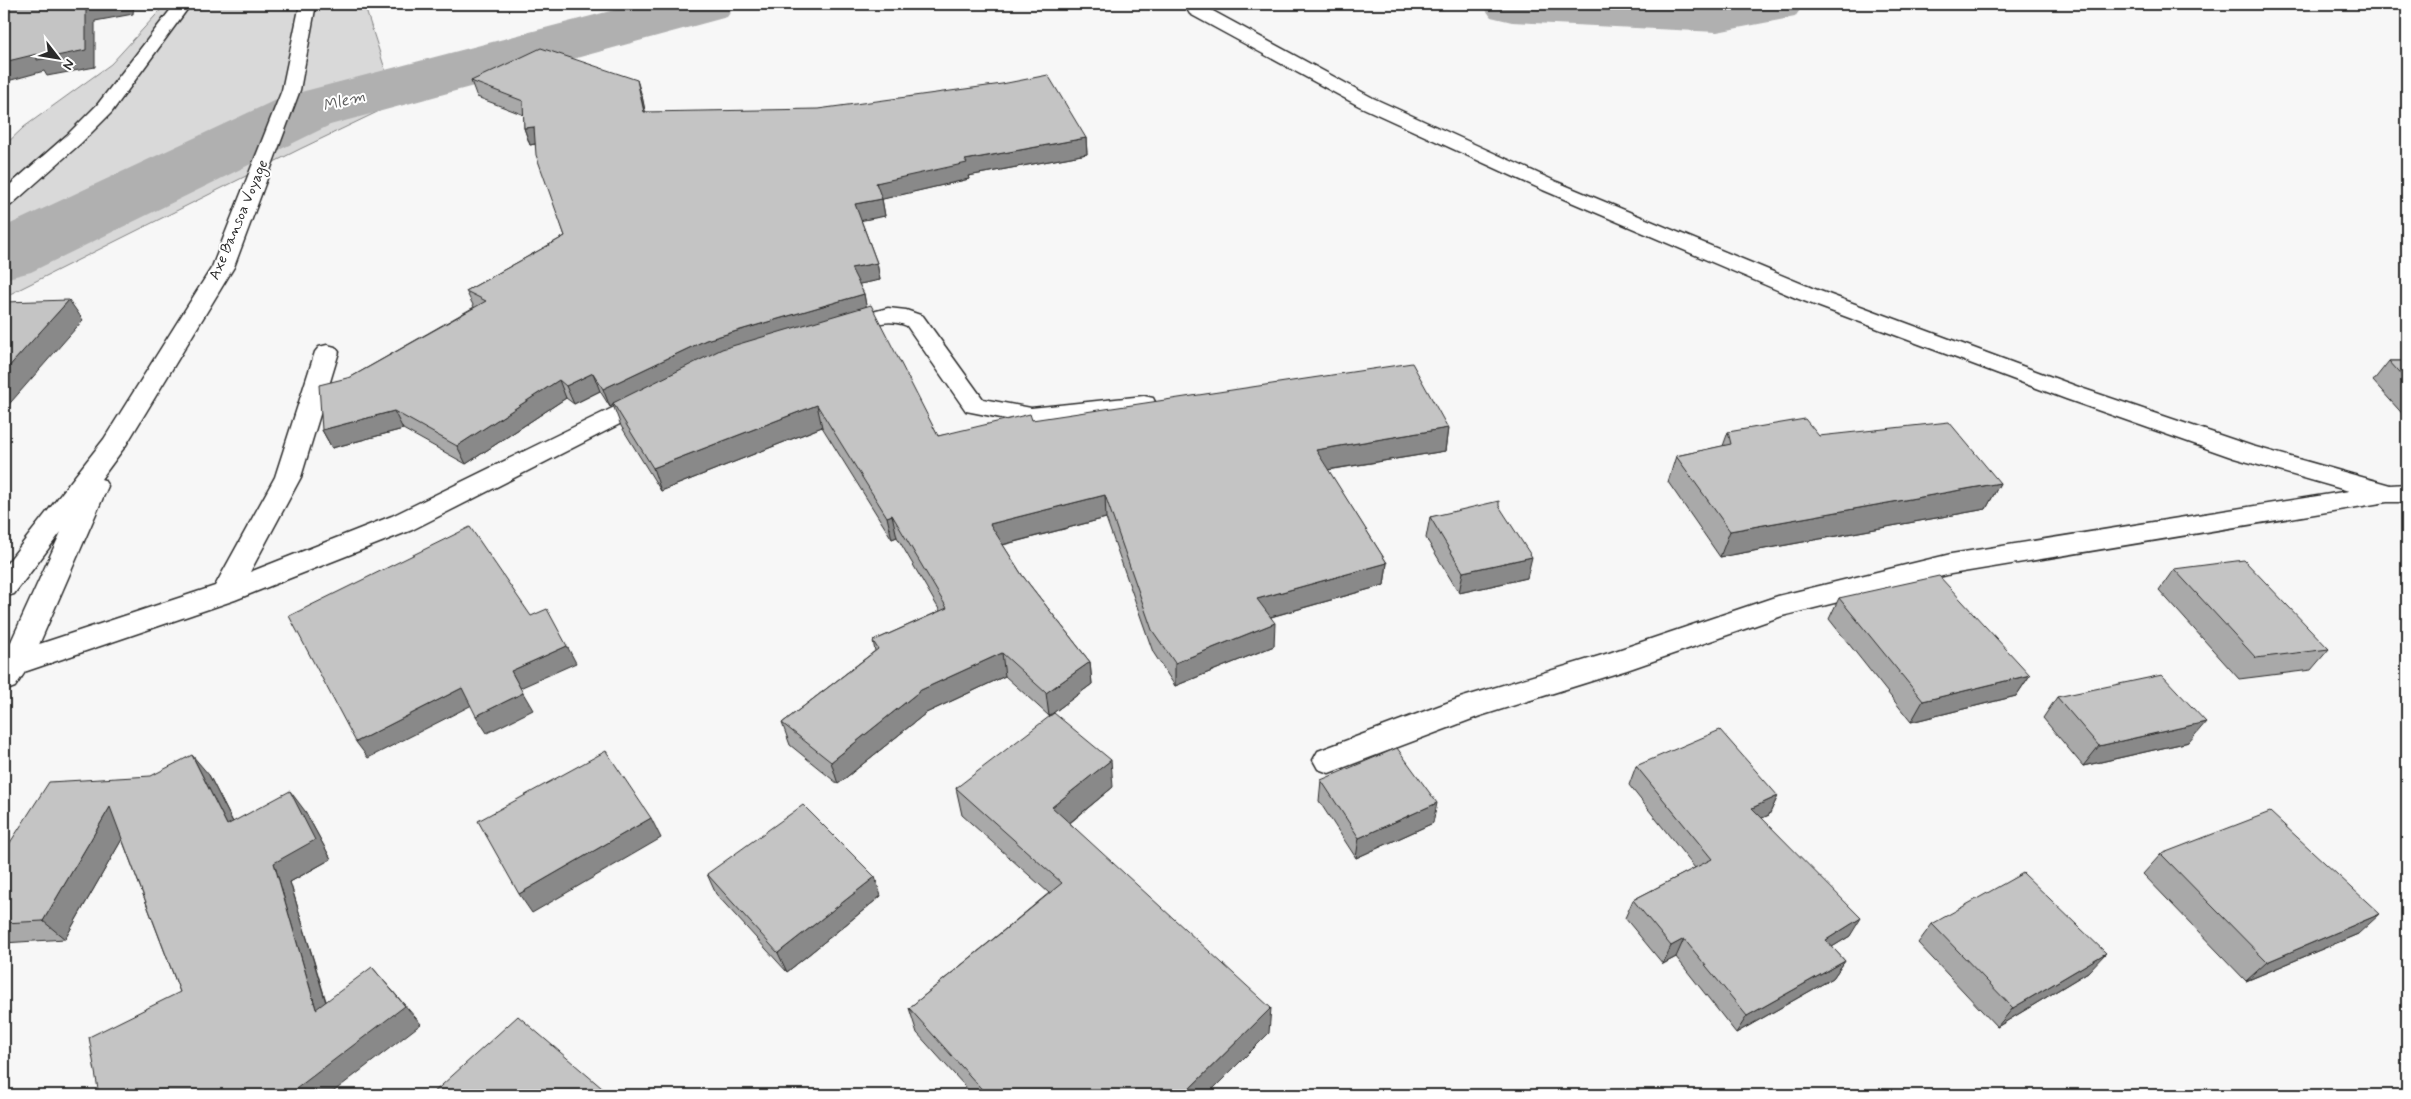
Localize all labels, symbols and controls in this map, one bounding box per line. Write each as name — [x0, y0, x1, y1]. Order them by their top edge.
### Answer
north arrow — [32, 32, 82, 82]
text: N — [58, 56, 78, 73]
water label: Mlem — [320, 85, 368, 117]
street label: Axe Bansoa Voyage — [205, 157, 274, 284]

